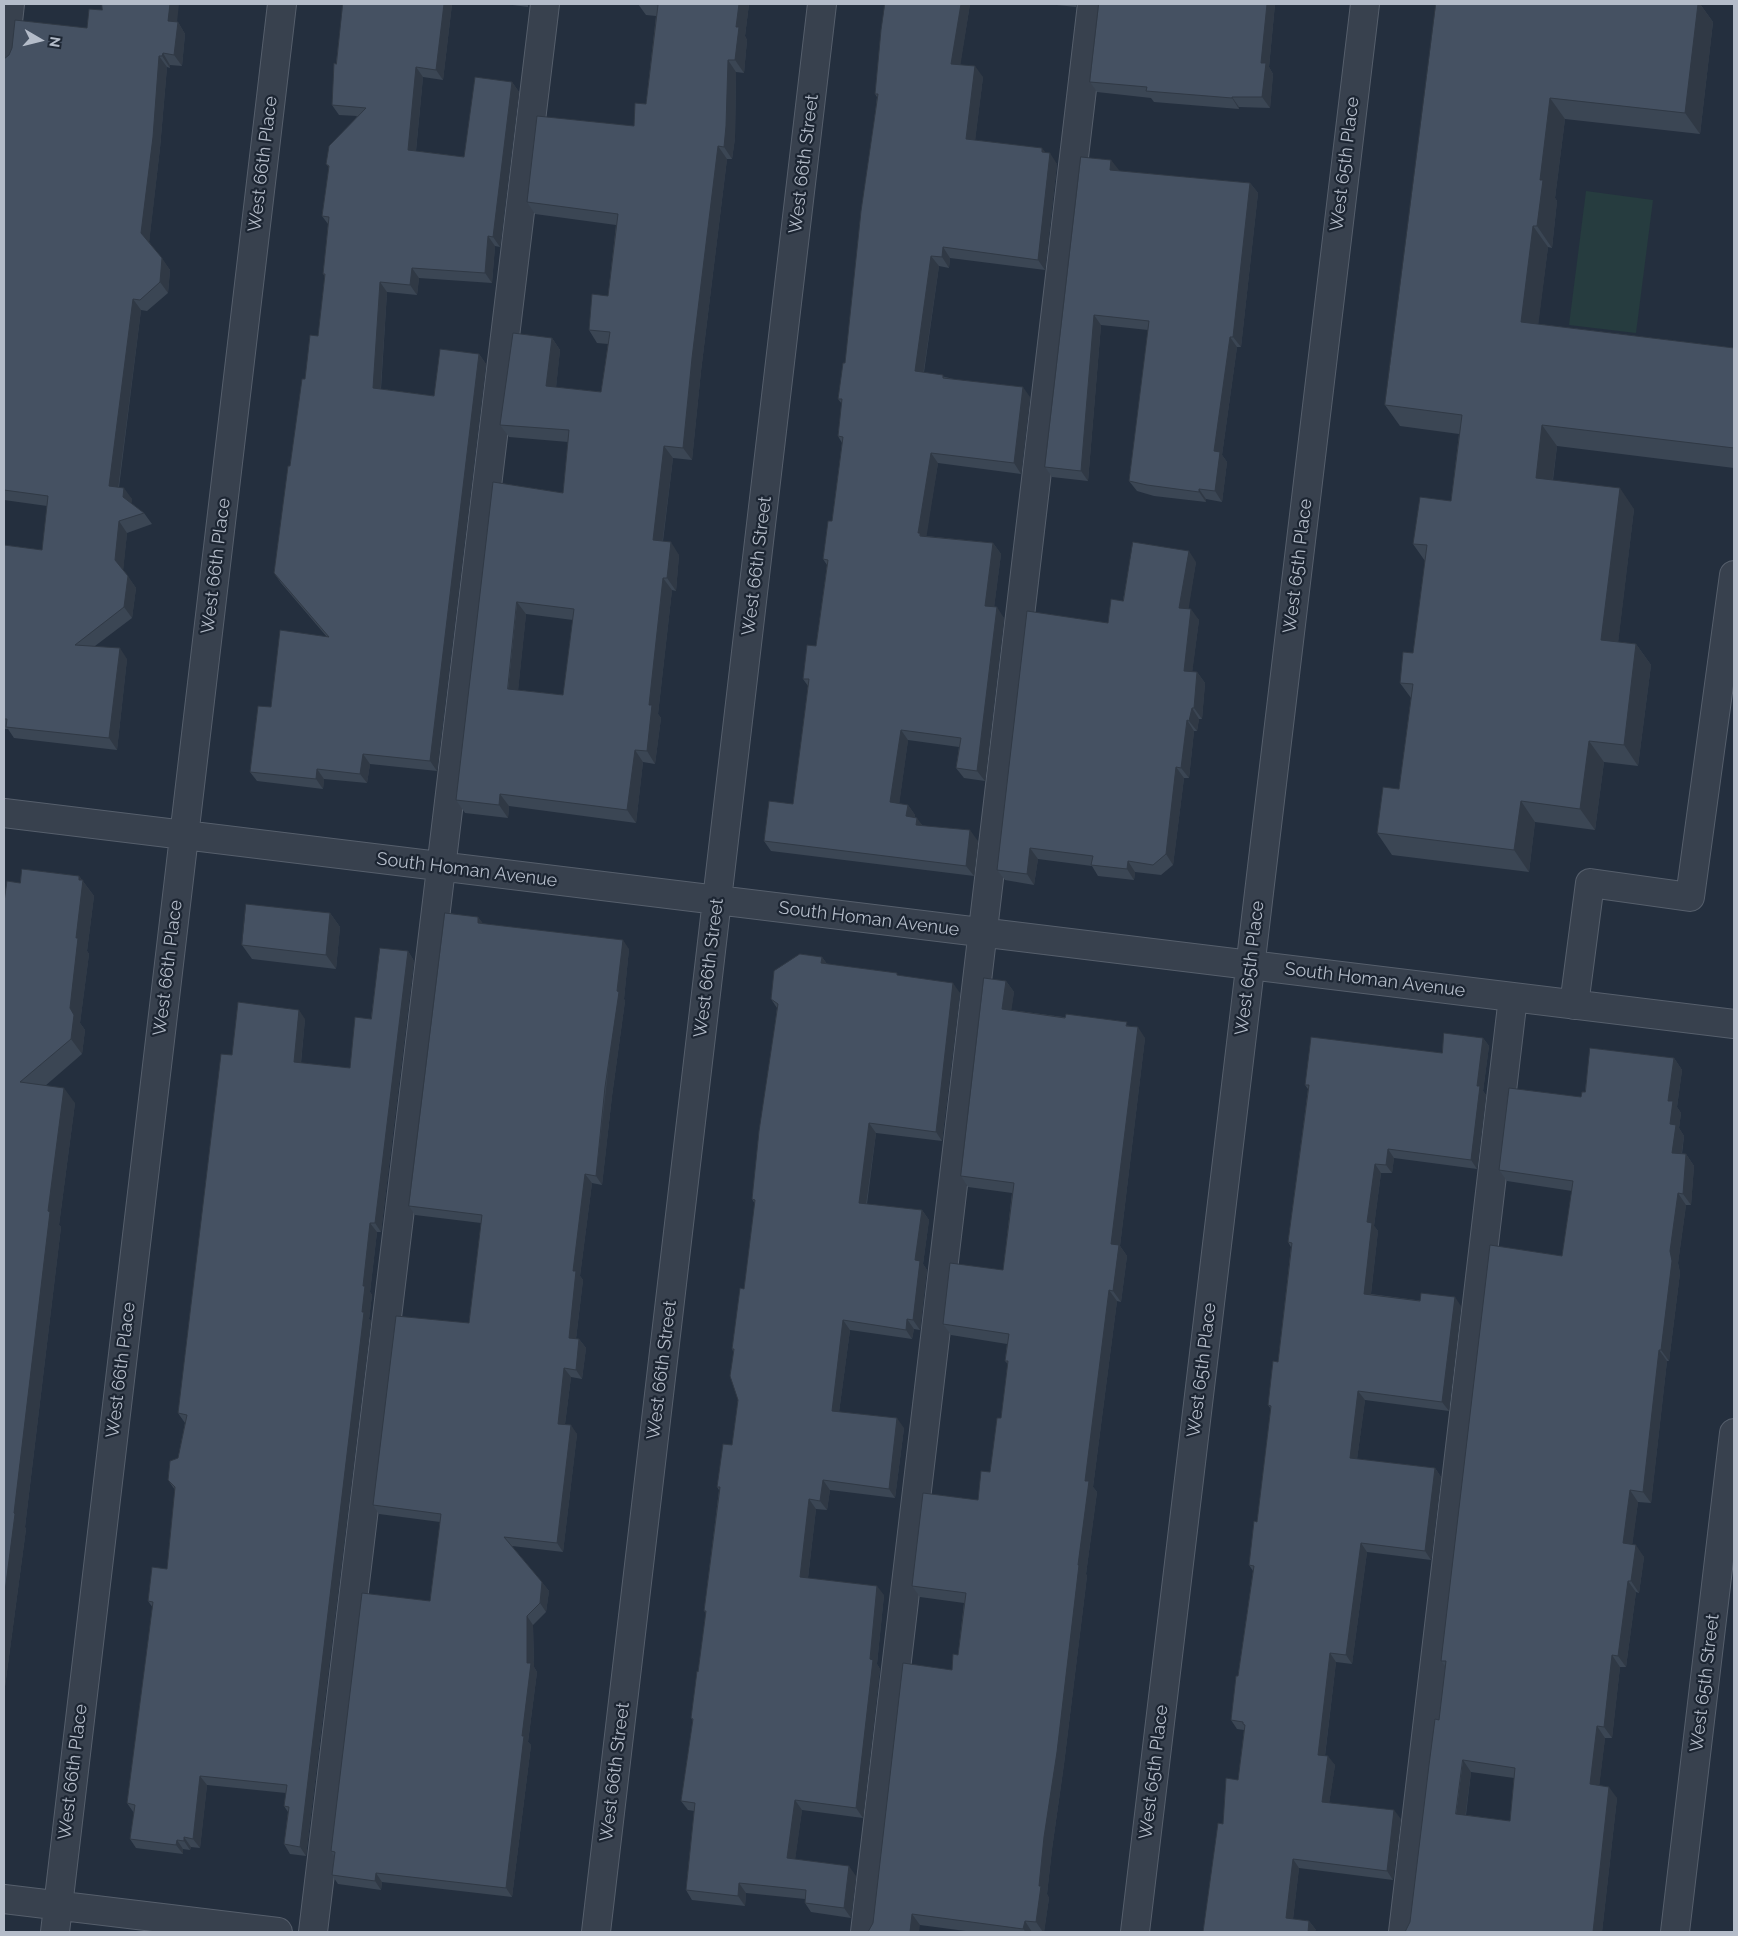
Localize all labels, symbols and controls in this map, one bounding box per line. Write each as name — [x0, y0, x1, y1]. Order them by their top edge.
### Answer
north arrow — [15, 15, 65, 65]
text: N — [46, 36, 64, 48]
street label: West 66th Street — [785, 93, 823, 235]
street label: West 66th Place — [244, 95, 282, 233]
street label: West 65th Place — [1326, 95, 1364, 233]
street label: West 66th Street — [738, 495, 776, 637]
street label: West 66th Place — [197, 497, 235, 635]
street label: West 65th Place — [1279, 497, 1317, 635]
street label: South Homan Avenue — [375, 848, 559, 892]
street label: West 66th Street — [690, 897, 728, 1039]
street label: South Homan Avenue — [777, 897, 961, 941]
street label: West 66th Place — [149, 899, 187, 1037]
street label: West 65th Place — [1231, 899, 1269, 1037]
street label: South Homan Avenue — [1283, 958, 1467, 1002]
street label: West 66th Street — [643, 1299, 681, 1441]
street label: West 66th Place — [102, 1301, 140, 1439]
street label: West 65th Place — [1183, 1301, 1221, 1439]
street label: West 65th Street — [1686, 1613, 1724, 1753]
street label: West 66th Street — [596, 1701, 634, 1843]
street label: West 66th Place — [54, 1703, 92, 1841]
street label: West 65th Place — [1135, 1703, 1173, 1841]

